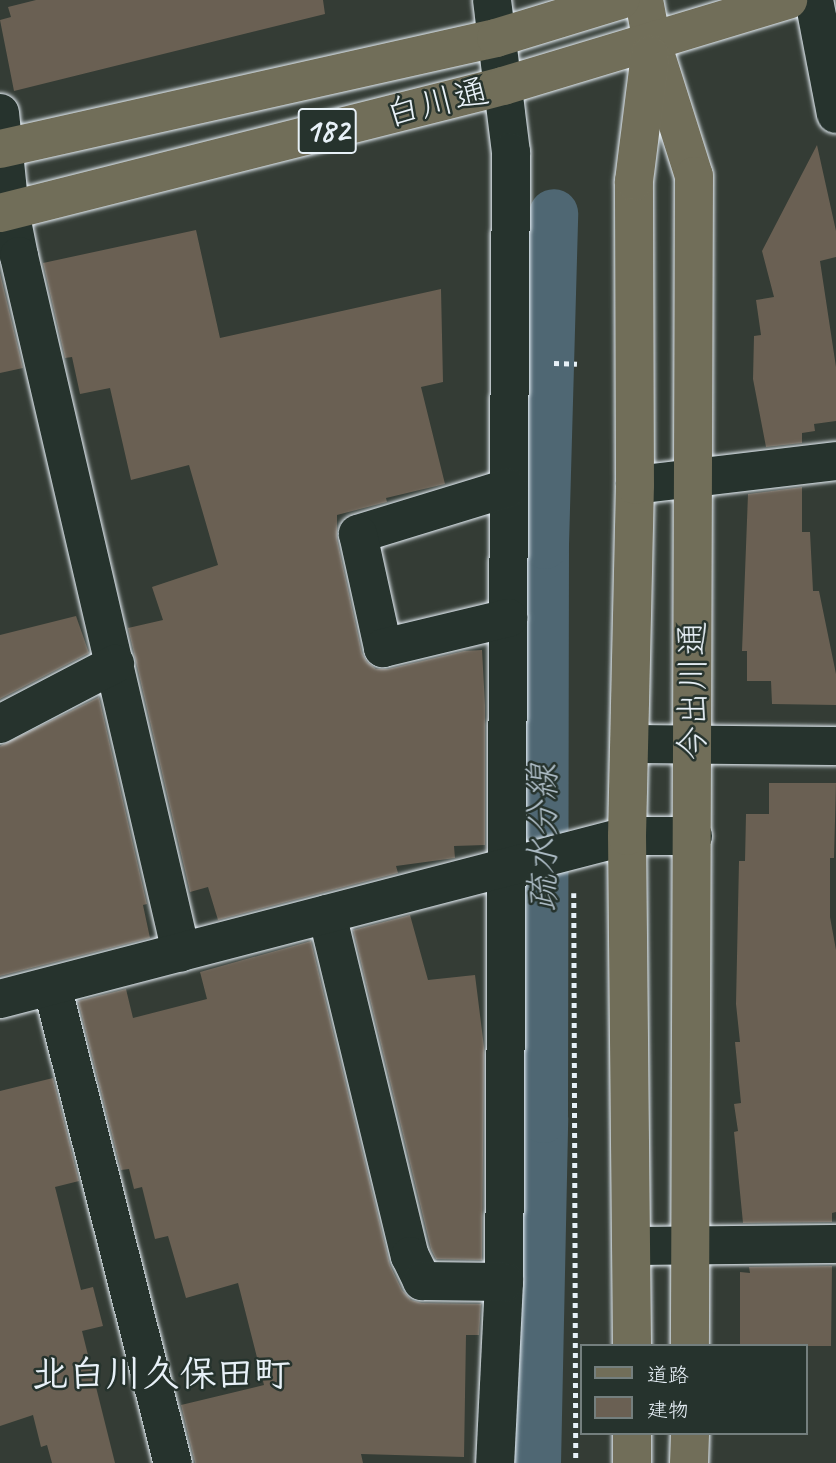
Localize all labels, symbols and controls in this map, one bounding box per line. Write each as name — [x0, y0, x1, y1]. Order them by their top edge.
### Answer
street label: 白川通 — [381, 70, 493, 136]
road number: 182 — [297, 102, 357, 160]
street label: 今出川通 — [672, 621, 714, 761]
water label: 疏水分線 — [521, 764, 565, 912]
legend — [580, 1344, 808, 1435]
district label: 北白川久保田町 — [32, 1352, 290, 1396]
text: 道路 — [647, 1362, 689, 1388]
text: 建物 — [647, 1397, 689, 1423]

